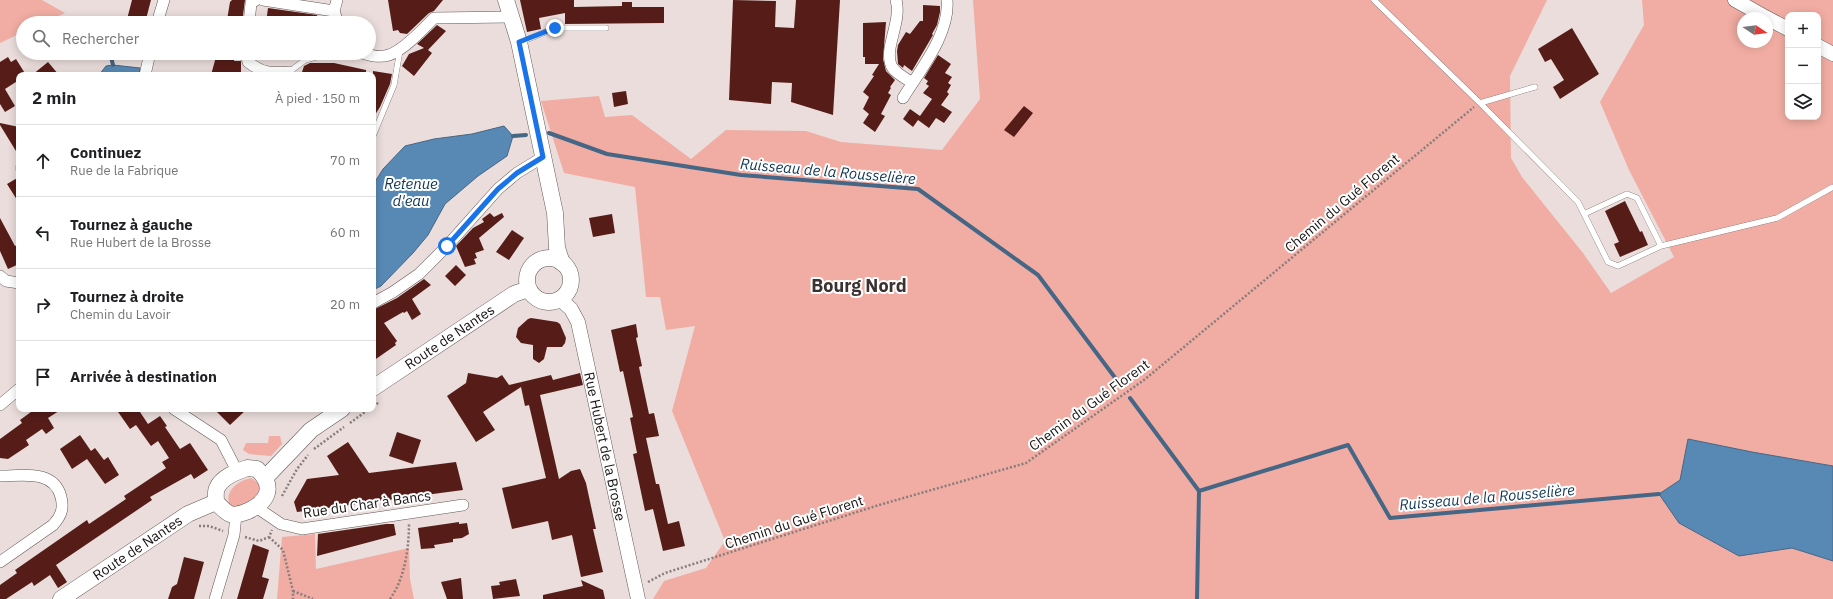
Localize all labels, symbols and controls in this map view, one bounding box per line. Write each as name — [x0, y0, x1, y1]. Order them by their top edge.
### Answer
north arrow — [1737, 12, 1773, 48]
map controls — [1785, 12, 1821, 120]
button: + — [1785, 12, 1821, 48]
search box — [16, 16, 376, 60]
route end — [546, 19, 564, 37]
icon: search — [30, 27, 52, 49]
text: Rechercher — [62, 29, 139, 48]
button: − — [1785, 48, 1821, 84]
button: layers — [1785, 84, 1821, 120]
text: 2 min — [32, 87, 76, 109]
text: À pied · 150 m — [275, 90, 360, 107]
text: Continuez — [70, 143, 141, 162]
icon: ahead — [32, 150, 54, 172]
street label: Chemin du Gué Florent — [1281, 150, 1403, 256]
text: 70 m — [330, 152, 360, 169]
water label: Ruisseau de la Rousselière — [739, 154, 917, 188]
text: Rue de la Fabrique — [70, 162, 179, 179]
water label: Retenue d'eau — [384, 174, 438, 210]
text: Tournez à gauche — [70, 215, 193, 234]
icon: left — [32, 222, 54, 244]
text: 60 m — [330, 224, 360, 241]
text: Rue Hubert de la Brosse — [70, 234, 211, 251]
route start — [438, 237, 456, 255]
district label: Bourg Nord — [811, 274, 907, 297]
text: Tournez à droite — [70, 287, 184, 306]
icon: right — [32, 294, 54, 316]
text: 20 m — [330, 296, 360, 313]
street label: Route de Nantes — [401, 300, 498, 373]
text: Chemin du Lavoir — [70, 306, 171, 323]
street label: Chemin du Gué Florent — [1025, 355, 1153, 455]
icon: arrive — [32, 366, 54, 388]
text: Arrivée à destination — [70, 367, 217, 386]
street label: Rue Hubert de la Brosse — [580, 370, 630, 523]
water label: Ruisseau de la Rousselière — [1398, 480, 1576, 514]
street label: Rue du Char à Bancs — [302, 486, 432, 522]
street label: Chemin du Gué Florent — [723, 491, 866, 553]
street label: Route de Nantes — [89, 511, 186, 584]

